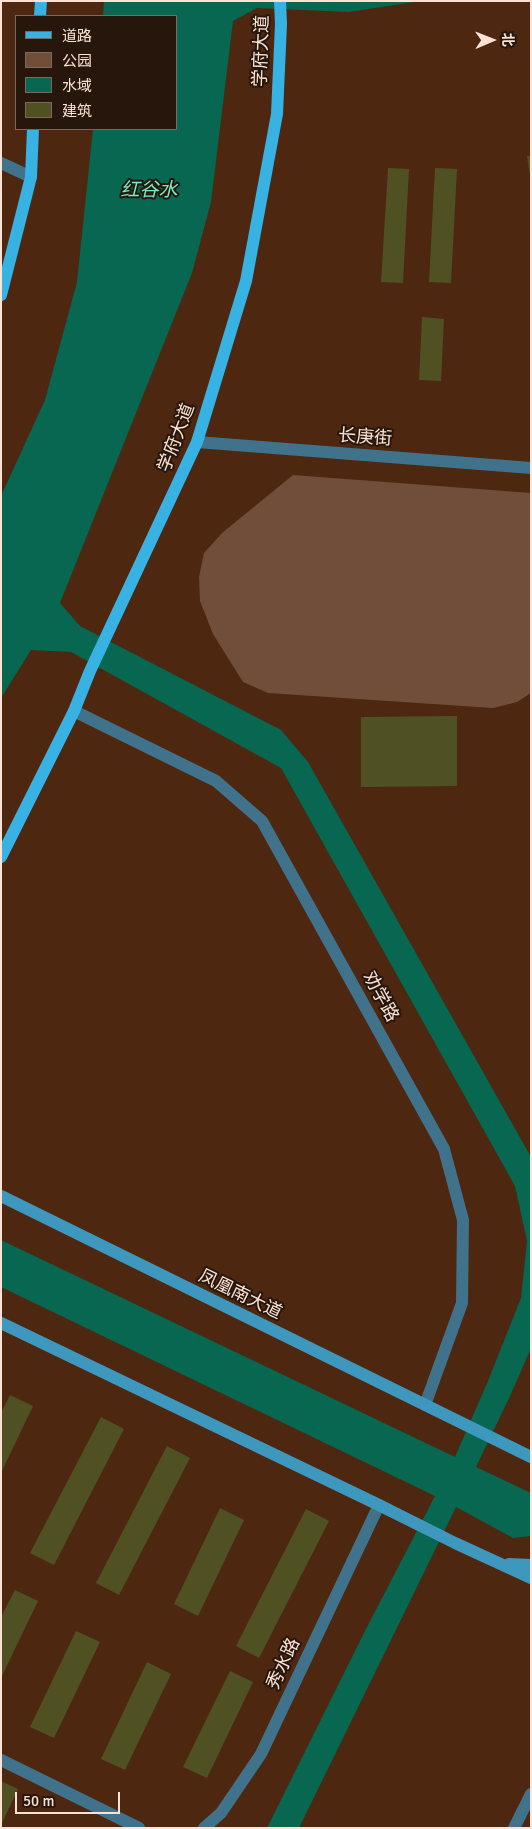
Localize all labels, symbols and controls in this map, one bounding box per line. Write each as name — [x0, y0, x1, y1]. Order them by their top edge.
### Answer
legend — [15, 15, 178, 130]
street label: 学府大道 — [250, 15, 274, 87]
north arrow — [467, 15, 517, 65]
text: 道路 — [62, 27, 92, 45]
text: 北 — [499, 33, 516, 47]
text: 公园 — [62, 52, 92, 70]
text: 水域 — [62, 77, 92, 95]
text: 建筑 — [62, 102, 92, 120]
water label: 红谷水 — [121, 180, 177, 202]
street label: 学府大道 — [154, 401, 200, 475]
street label: 长庚街 — [337, 425, 393, 451]
street label: 劝学路 — [357, 968, 403, 1026]
street label: 凤凰南大道 — [195, 1266, 285, 1324]
street label: 秀水路 — [263, 1635, 305, 1693]
scale bar — [18, 1782, 122, 1814]
text: 50 m — [23, 1792, 54, 1810]

